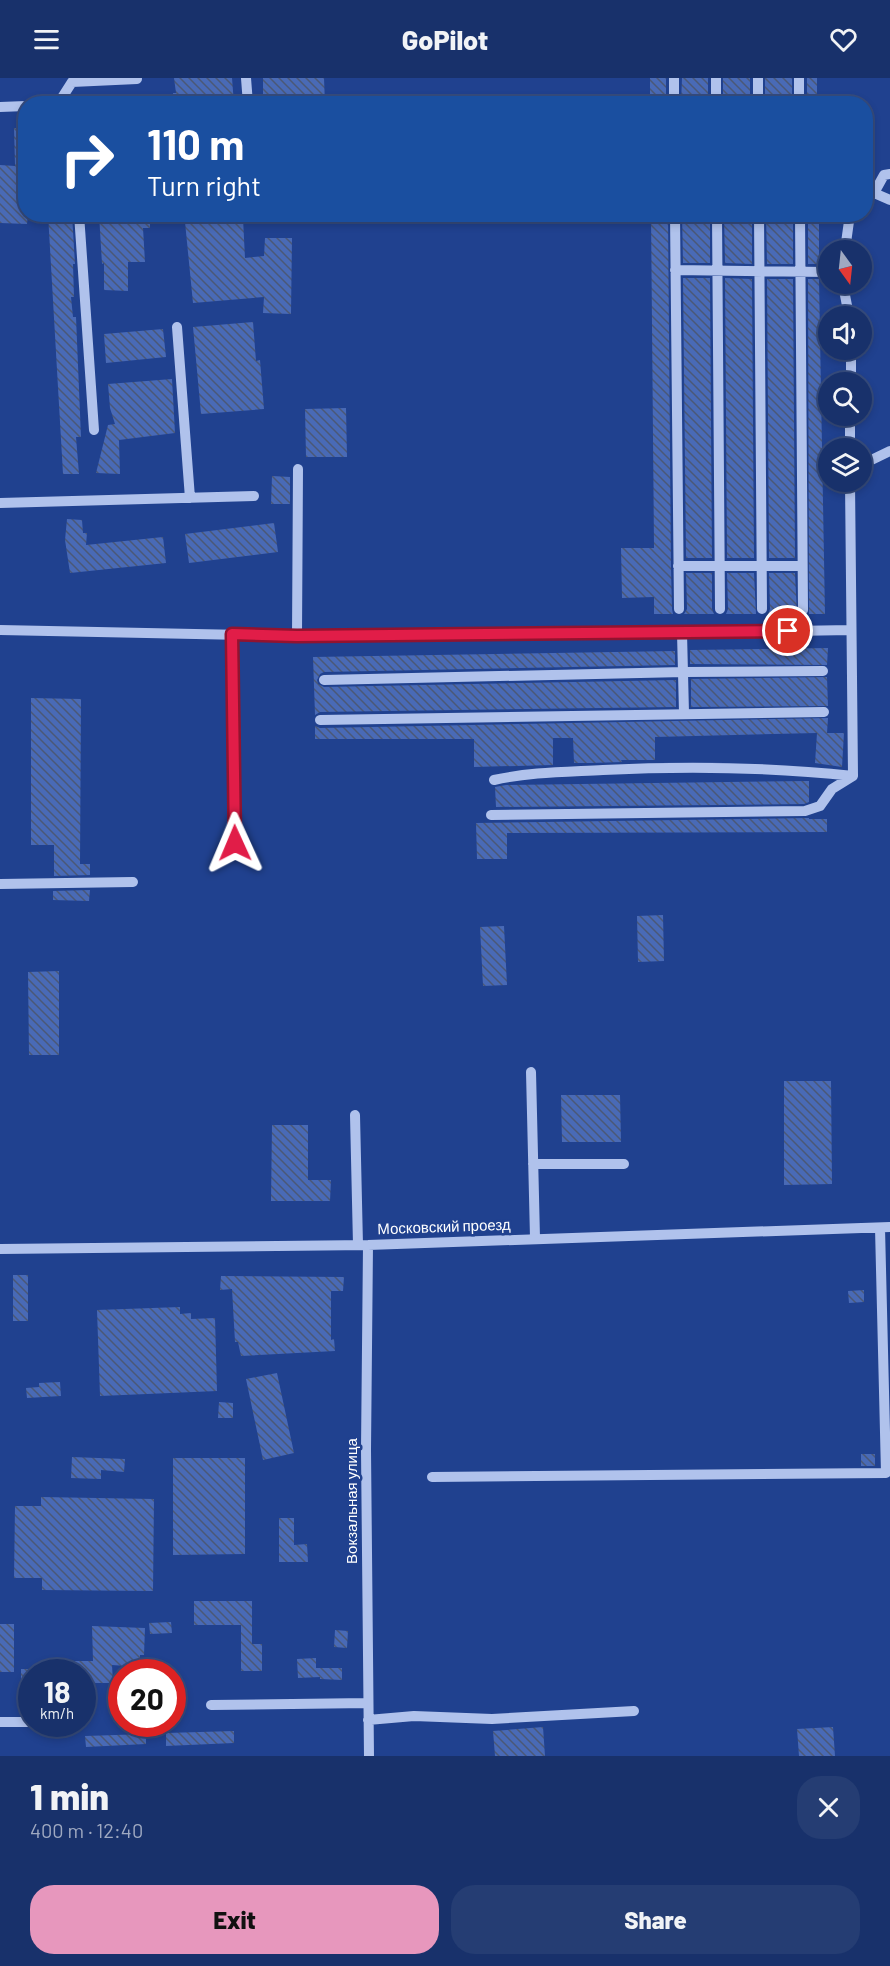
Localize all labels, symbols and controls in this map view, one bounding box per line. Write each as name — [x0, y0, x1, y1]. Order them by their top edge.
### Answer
icon: menu — [30, 23, 63, 56]
text: GoPilot — [402, 23, 488, 55]
icon: heart — [827, 23, 860, 56]
text: 110 m — [147, 118, 244, 168]
icon: right — [48, 120, 126, 198]
text: Turn right — [147, 169, 261, 201]
north arrow — [818, 240, 872, 294]
map controls — [818, 240, 872, 492]
button: sound — [818, 306, 872, 360]
button: search — [818, 372, 872, 426]
button: layers — [818, 438, 872, 492]
pin — [762, 605, 813, 656]
icon: arrive — [771, 614, 804, 647]
position arrow — [203, 811, 267, 875]
street label: Московский проезд — [377, 1215, 511, 1237]
street label: Вокзальная улица — [342, 1437, 360, 1564]
speed limit sign: 20 — [108, 1659, 186, 1737]
text: 18 — [44, 1673, 70, 1709]
text: km/h — [40, 1704, 74, 1722]
text: 1 min — [30, 1774, 109, 1817]
button: close — [797, 1776, 860, 1839]
text: 400 m · 12:40 — [30, 1818, 143, 1842]
button: Exit — [30, 1885, 439, 1954]
button: Share — [451, 1885, 860, 1954]

